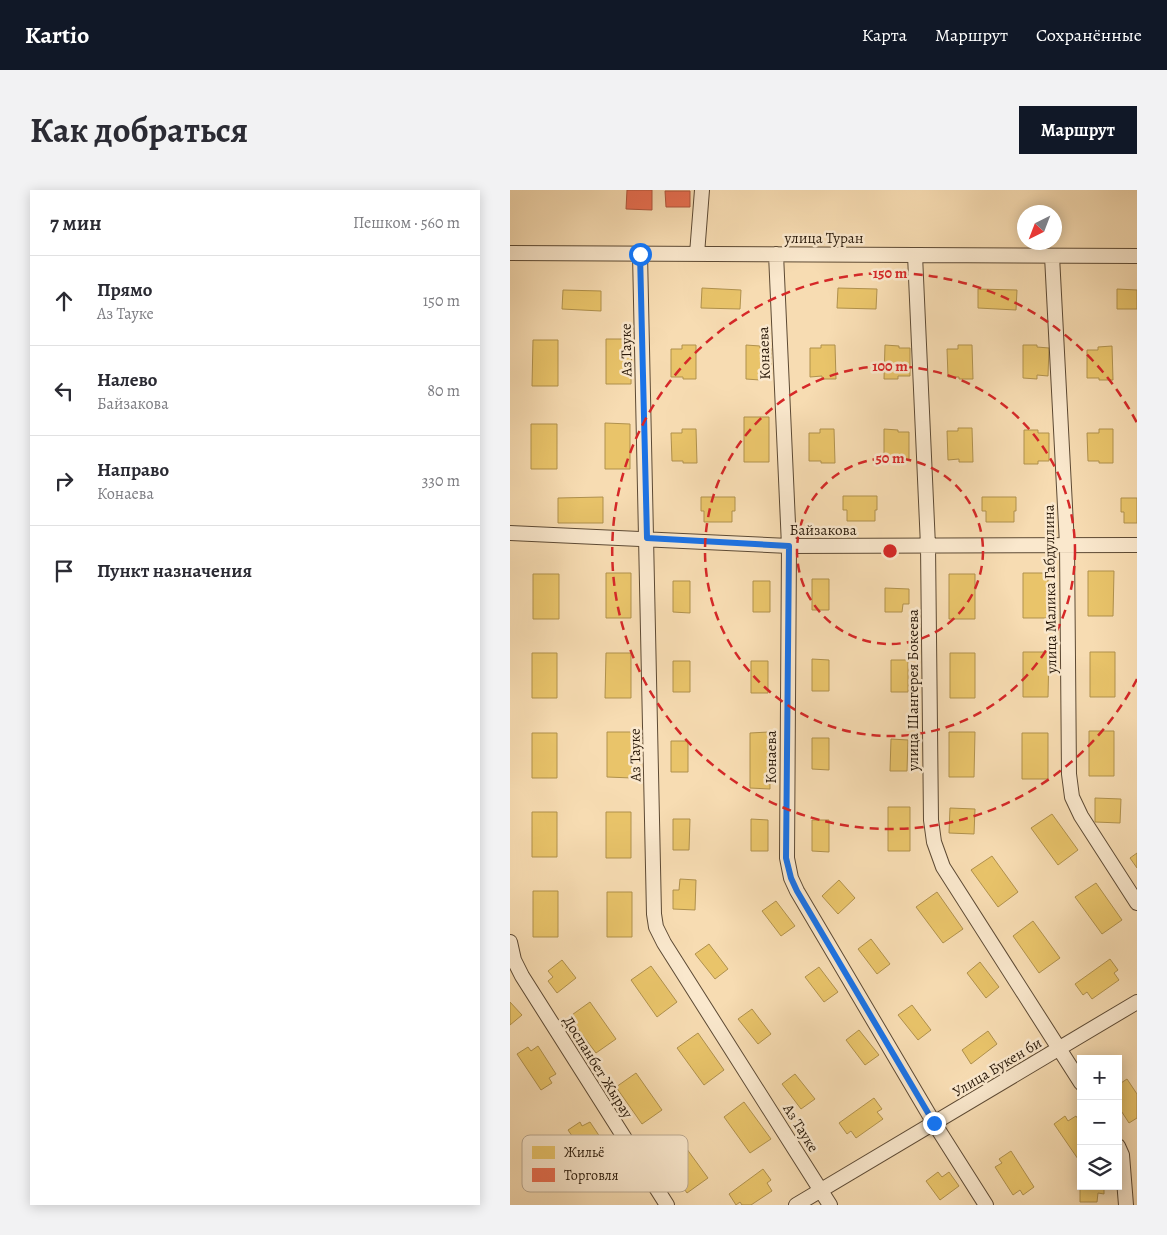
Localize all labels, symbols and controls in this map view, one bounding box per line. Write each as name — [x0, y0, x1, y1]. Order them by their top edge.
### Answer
text: Kartio — [25, 19, 89, 51]
text: Карта — [862, 23, 907, 47]
text: Маршрут — [935, 23, 1008, 47]
text: Сохранённые — [1036, 23, 1142, 47]
text: Как добраться — [30, 106, 248, 154]
button: Маршрут — [1019, 106, 1137, 154]
north arrow — [1017, 205, 1062, 250]
text: 7 мин — [50, 209, 102, 237]
text: Пешком · 560 m — [353, 212, 460, 234]
street label: улица Туран — [783, 228, 864, 248]
route start — [629, 243, 652, 266]
text: 150 m — [873, 263, 908, 283]
text: Прямо — [97, 277, 152, 303]
icon: ahead — [50, 287, 78, 315]
text: 150 m — [423, 290, 460, 312]
text: Аз Тауке — [97, 303, 154, 325]
street label: Аз Тауке — [616, 323, 636, 378]
street label: Конаева — [753, 326, 775, 380]
text: 100 m — [872, 356, 908, 376]
text: Налево — [97, 367, 157, 393]
icon: left — [50, 377, 78, 405]
text: 80 m — [427, 380, 460, 402]
text: Байзакова — [97, 393, 169, 415]
text: 50 m — [875, 448, 905, 468]
text: Направо — [97, 457, 169, 483]
icon: right — [50, 467, 78, 495]
text: 330 m — [422, 470, 460, 492]
text: Конаева — [97, 483, 154, 505]
street label: улица Малика Габдуллина — [1039, 504, 1061, 675]
street label: Байзакова — [789, 520, 857, 540]
centre of rings — [881, 542, 899, 560]
icon: arrive — [50, 557, 78, 585]
text: Пункт назначения — [97, 558, 252, 584]
street label: улица Шангерея Бокеева — [903, 609, 923, 772]
street label: Аз Тауке — [625, 728, 645, 783]
street label: Конаева — [761, 730, 781, 784]
street label: Доспанбет Жырау — [558, 1012, 638, 1122]
street label: Улица Букен би — [949, 1032, 1045, 1101]
map controls — [1077, 1055, 1122, 1190]
button: + — [1077, 1055, 1122, 1100]
street label: Аз Тауке — [778, 1099, 824, 1156]
button: − — [1077, 1100, 1122, 1145]
route end — [923, 1112, 946, 1135]
legend — [522, 1135, 688, 1192]
text: Жильё — [564, 1143, 604, 1162]
button: layers — [1077, 1145, 1122, 1190]
text: Торговля — [564, 1166, 619, 1185]

